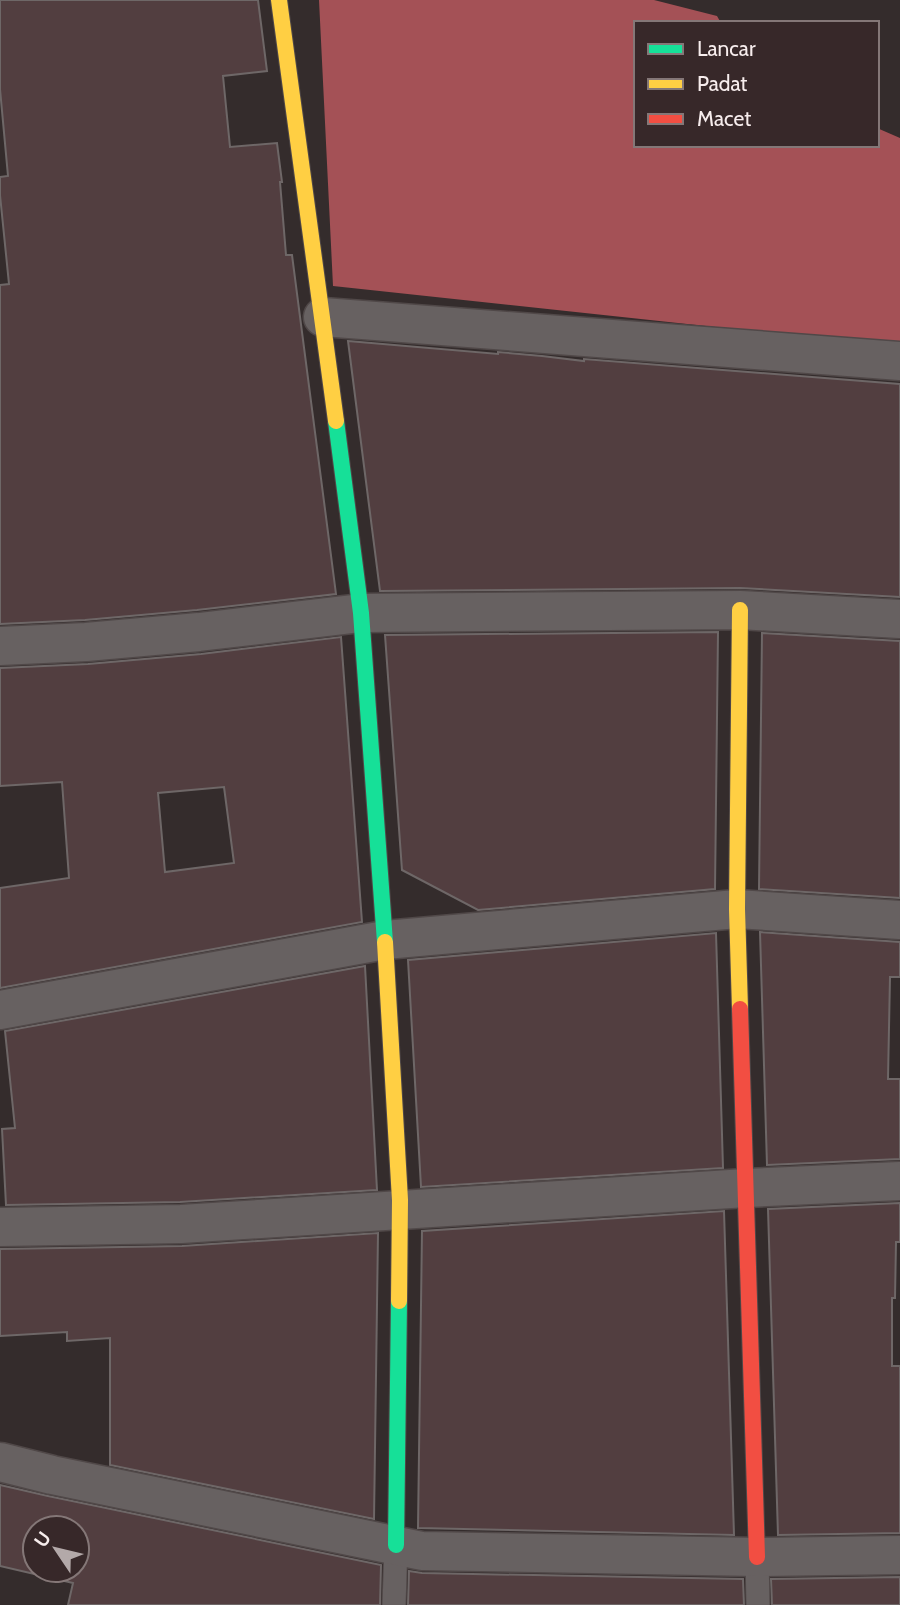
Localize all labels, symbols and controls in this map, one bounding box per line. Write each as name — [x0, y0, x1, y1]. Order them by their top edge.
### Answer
legend — [634, 21, 879, 147]
text: Lancar — [697, 36, 756, 61]
text: Padat — [697, 71, 747, 96]
text: Macet — [697, 106, 751, 131]
north arrow — [21, 1514, 91, 1584]
text: U — [29, 1527, 56, 1552]

